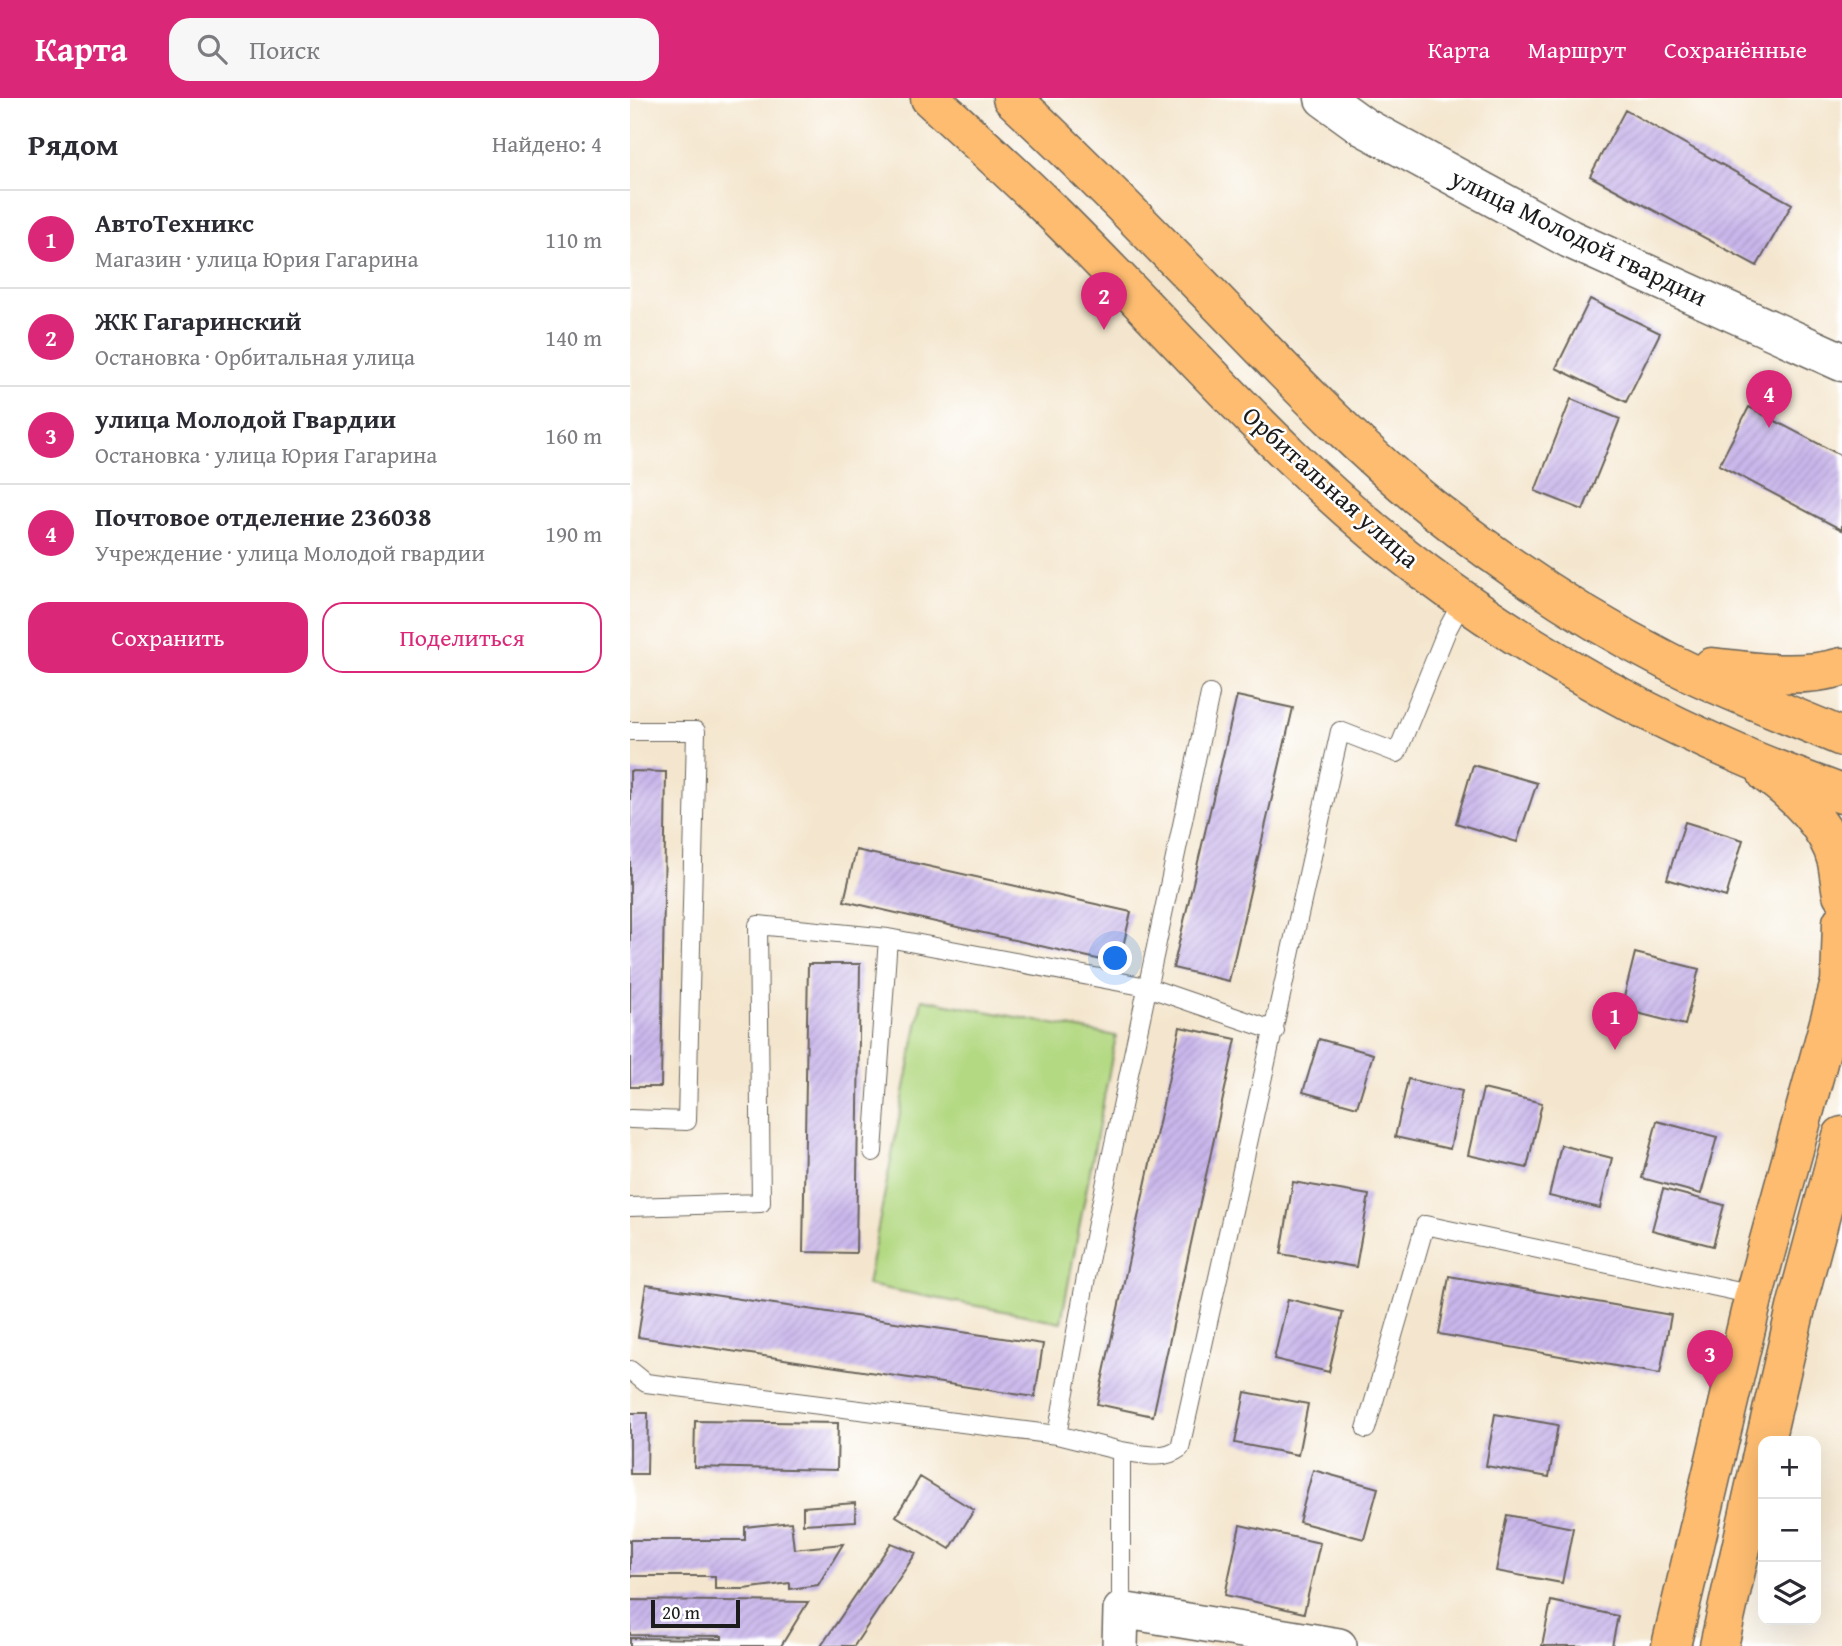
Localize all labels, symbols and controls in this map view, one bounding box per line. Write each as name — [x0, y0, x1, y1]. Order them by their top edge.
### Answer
search box — [169, 18, 659, 81]
text: Карта — [35, 25, 127, 73]
icon: search — [193, 30, 231, 68]
text: Поиск — [249, 30, 320, 69]
text: Карта — [1428, 32, 1490, 67]
text: Маршрут — [1528, 32, 1626, 67]
text: Сохранённые — [1664, 32, 1807, 67]
text: Рядом — [28, 122, 119, 166]
text: Найдено: 4 — [492, 127, 602, 160]
street label: улица Молодой гвардии — [1444, 157, 1714, 316]
text: АвтоТехникс — [95, 203, 254, 242]
text: 1 — [45, 223, 57, 256]
text: 110 m — [545, 223, 602, 256]
text: Магазин · улица Юрия Гагарина — [95, 242, 418, 275]
pin: 2 — [1081, 272, 1127, 330]
text: ЖК Гагаринский — [95, 301, 302, 340]
text: 2 — [45, 321, 57, 354]
text: 140 m — [545, 321, 602, 354]
text: Остановка · Орбитальная улица — [95, 340, 415, 373]
pin: 4 — [1746, 370, 1792, 428]
street label: Орбитальная улица — [1234, 396, 1429, 577]
text: улица Молодой Гвардии — [95, 399, 396, 438]
text: 3 — [45, 419, 57, 452]
text: 160 m — [545, 419, 602, 452]
text: Остановка · улица Юрия Гагарина — [95, 438, 437, 471]
text: Почтовое отделение 236038 — [95, 497, 431, 536]
text: 4 — [45, 517, 57, 550]
text: 190 m — [545, 517, 602, 550]
text: Учреждение · улица Молодой гвардии — [95, 536, 485, 569]
button: Сохранить — [28, 602, 308, 673]
button: Поделиться — [322, 602, 602, 673]
your location — [1098, 941, 1132, 975]
pin: 1 — [1592, 992, 1638, 1050]
pin: 3 — [1687, 1330, 1733, 1388]
map controls — [1758, 1436, 1821, 1625]
button: + — [1758, 1436, 1821, 1499]
button: − — [1758, 1499, 1821, 1562]
button: layers — [1758, 1562, 1821, 1625]
scale bar — [651, 1597, 740, 1629]
text: 20 m — [662, 1598, 700, 1626]

